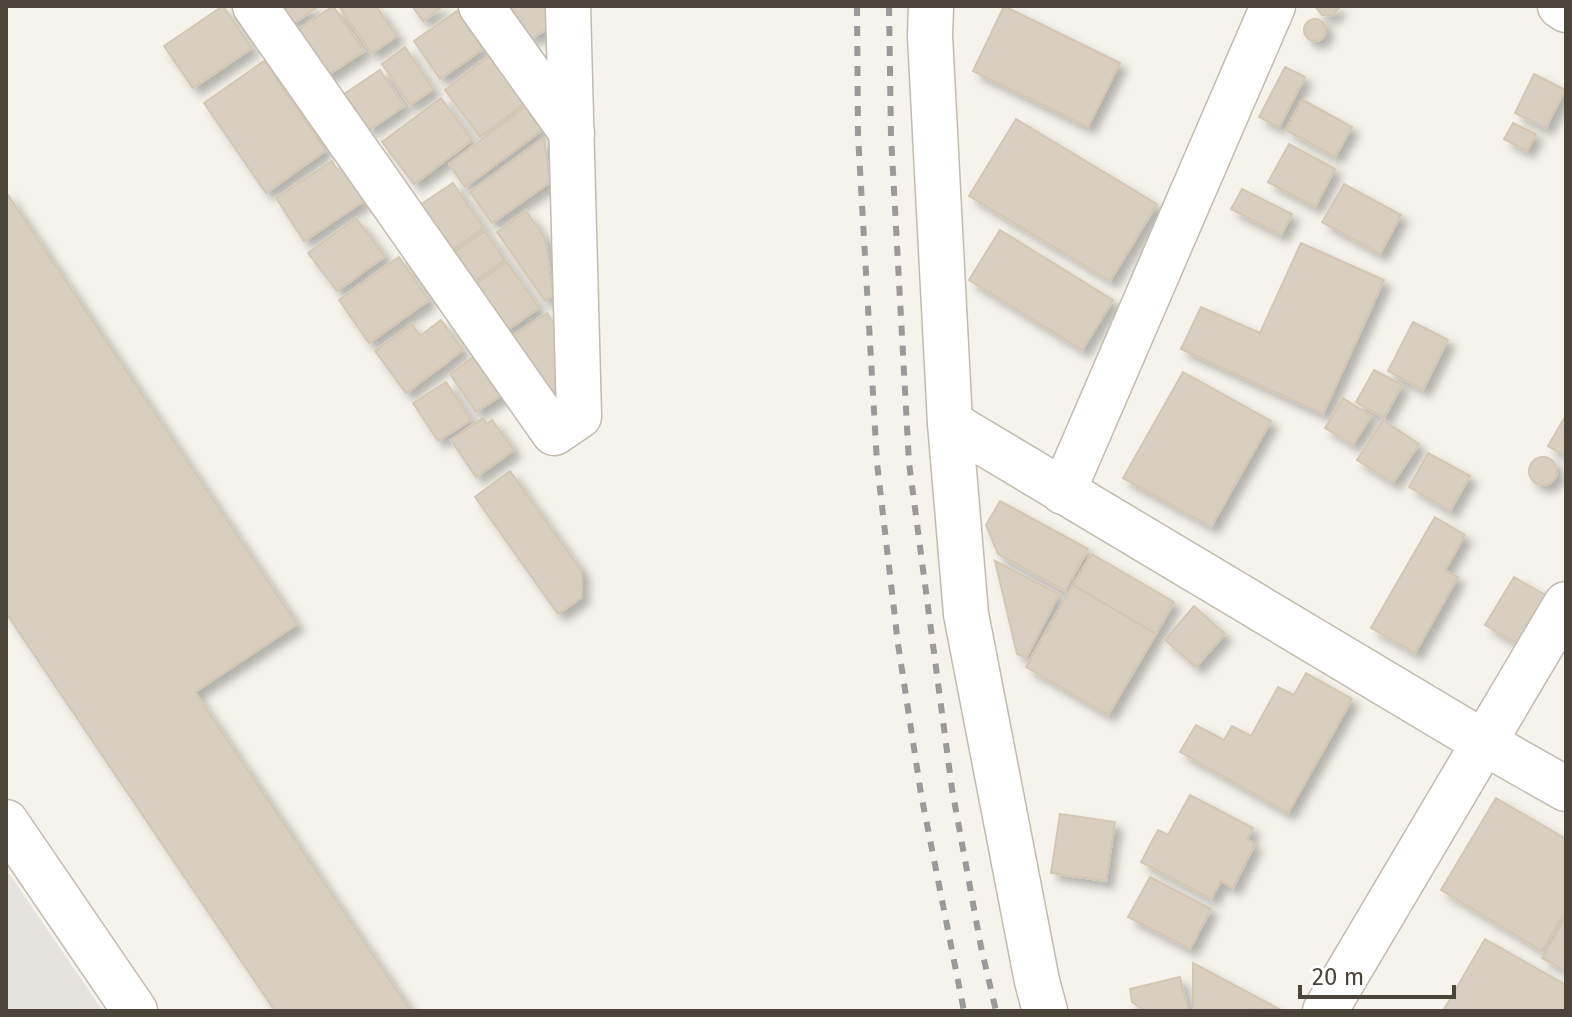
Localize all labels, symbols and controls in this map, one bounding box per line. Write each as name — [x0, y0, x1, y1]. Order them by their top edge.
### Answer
scale bar — [1300, 949, 1454, 999]
text: 20 m — [1312, 963, 1364, 991]

